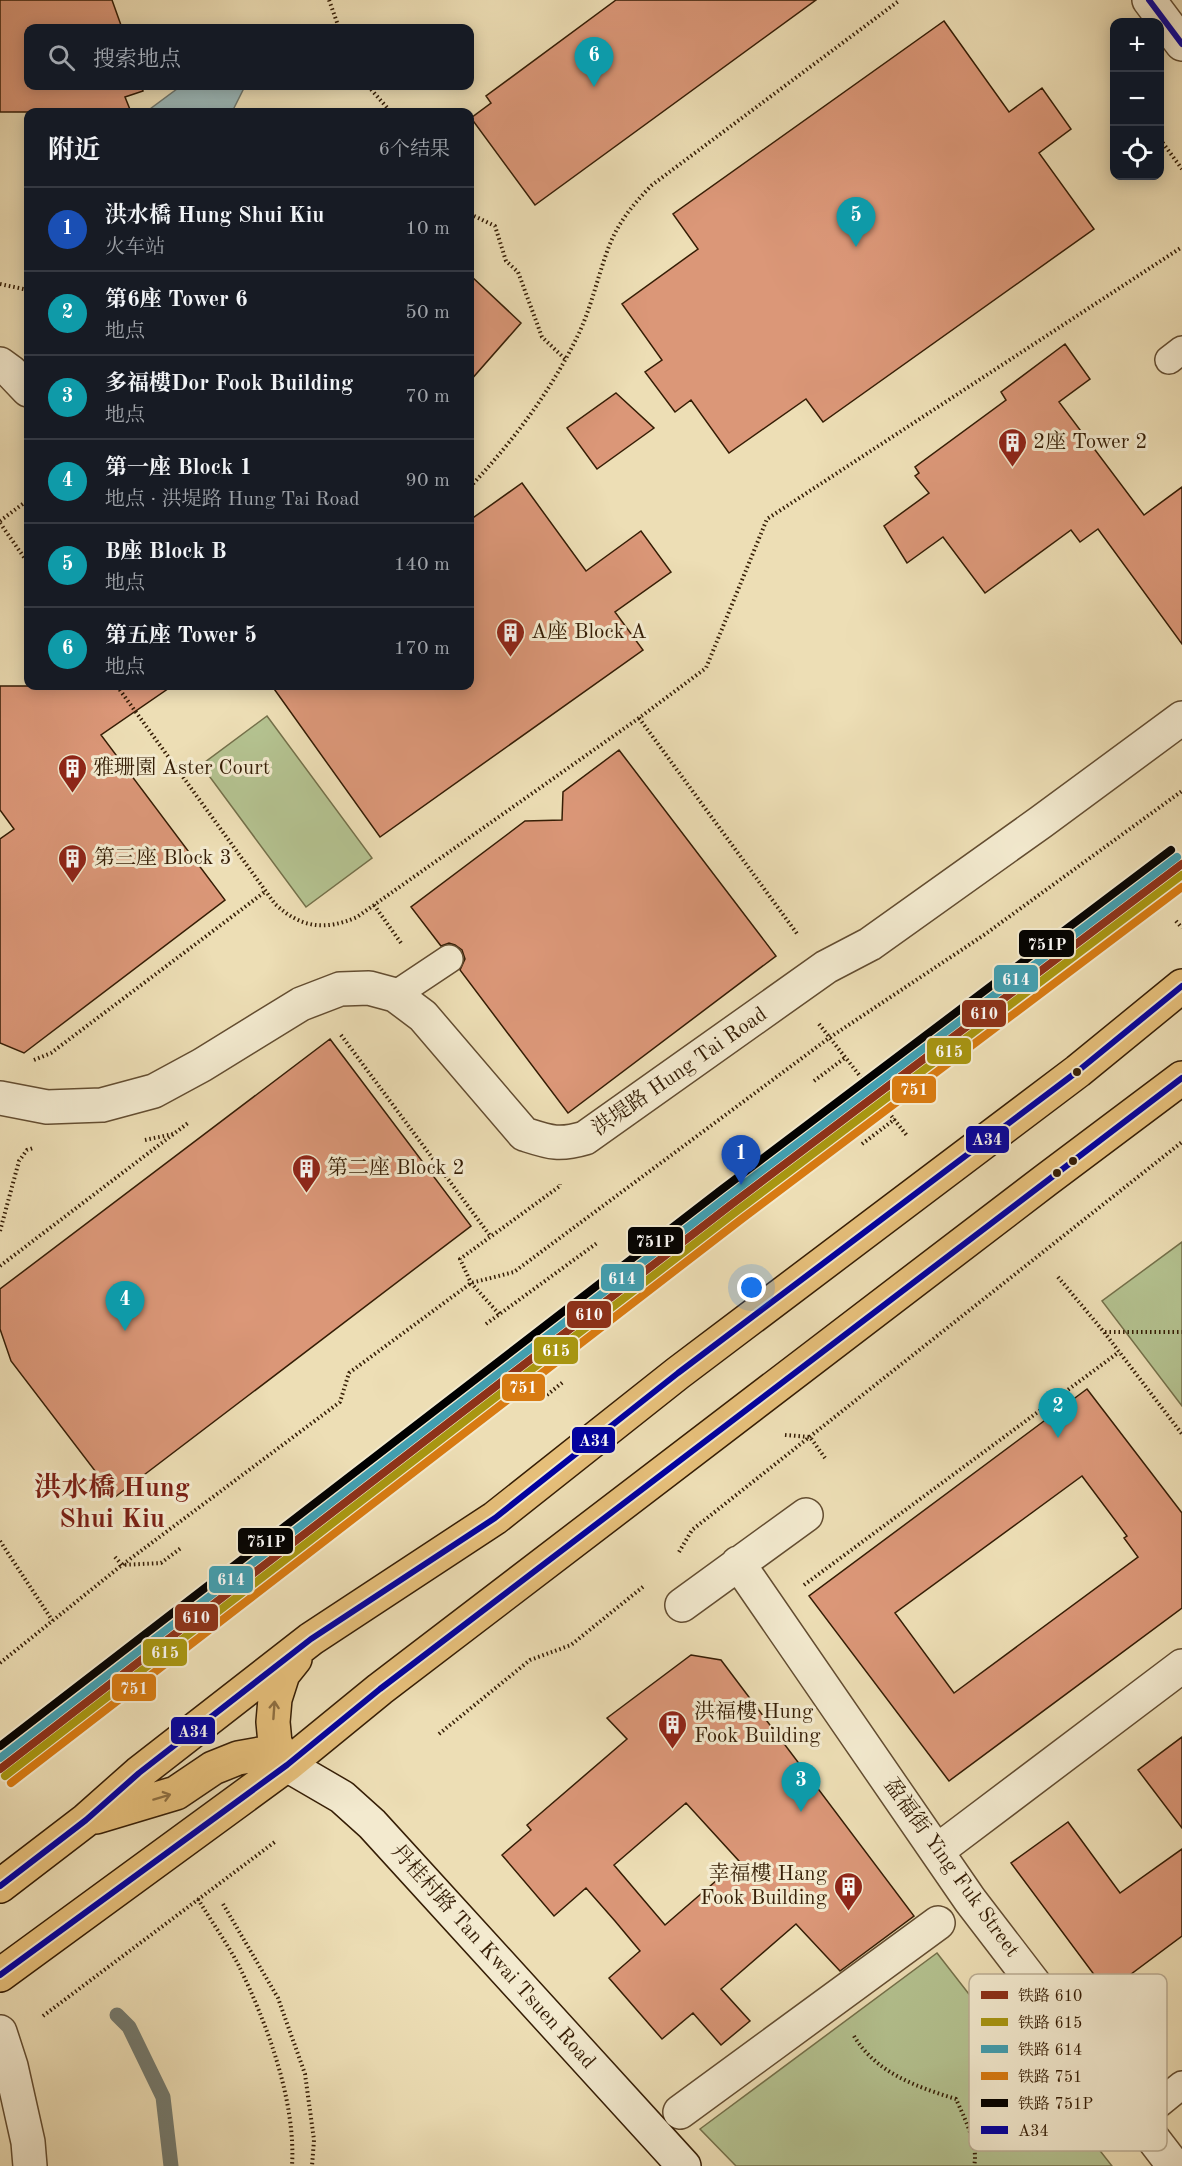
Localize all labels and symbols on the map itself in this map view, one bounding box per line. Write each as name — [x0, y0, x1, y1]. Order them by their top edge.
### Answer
pin: 6 — [574, 38, 614, 87]
pin: 5 — [836, 198, 876, 247]
building icon: 2座 Tower 2 — [996, 426, 1028, 468]
place label: 2座 Tower 2 — [1033, 430, 1147, 453]
building icon: A座 Block A — [494, 616, 526, 658]
place label: A座 Block A — [531, 620, 647, 643]
building icon: 雅珊園 Aster Court — [56, 752, 88, 794]
place label: 雅珊園 Aster Court — [93, 756, 270, 779]
building icon: 第三座 Block 3 — [57, 842, 89, 884]
place label: 第三座 Block 3 — [94, 846, 232, 869]
line badge: 751P — [1018, 929, 1075, 958]
text: 751P — [1027, 938, 1067, 954]
line badge: 614 — [993, 964, 1039, 993]
text: 614 — [1002, 973, 1030, 989]
line badge: 610 — [961, 999, 1007, 1028]
street label: 洪堤路 Hung Tai Road — [588, 1002, 771, 1140]
text: 610 — [970, 1007, 998, 1023]
line badge: 615 — [926, 1037, 972, 1065]
text: 615 — [935, 1045, 963, 1061]
unlabelled marker — [1071, 1066, 1083, 1078]
line badge: 751 — [891, 1075, 937, 1104]
text: 751 — [900, 1083, 928, 1099]
line badge: A34 — [965, 1125, 1010, 1154]
text: A34 — [972, 1133, 1002, 1149]
pin: 1 — [722, 1136, 760, 1185]
building icon: 第二座 Block 2 — [290, 1152, 322, 1194]
unlabelled marker — [1067, 1155, 1079, 1167]
place label: 第二座 Block 2 — [327, 1156, 465, 1179]
unlabelled marker — [1051, 1167, 1063, 1179]
line badge: 751P — [627, 1226, 684, 1255]
text: 751P — [635, 1235, 675, 1251]
line badge: 614 — [600, 1263, 645, 1292]
text: 614 — [608, 1272, 636, 1288]
your location — [737, 1273, 766, 1302]
pin: 4 — [106, 1282, 144, 1331]
line badge: 610 — [566, 1300, 612, 1329]
text: 610 — [575, 1308, 603, 1324]
line badge: 615 — [533, 1336, 579, 1365]
text: 615 — [542, 1344, 570, 1360]
line badge: 751 — [501, 1373, 546, 1402]
text: 751 — [509, 1381, 537, 1397]
pin: 2 — [1038, 1388, 1078, 1438]
line badge: A34 — [571, 1426, 616, 1454]
text: A34 — [579, 1434, 609, 1450]
district label: 洪水橋 Hung Shui Kiu — [34, 1472, 190, 1533]
line badge: 751P — [237, 1527, 294, 1555]
text: 751P — [246, 1535, 286, 1551]
line badge: 614 — [208, 1565, 254, 1594]
text: 614 — [217, 1573, 245, 1589]
line badge: 610 — [174, 1603, 219, 1632]
text: 610 — [182, 1611, 210, 1627]
line badge: 615 — [142, 1638, 188, 1667]
text: 615 — [151, 1646, 179, 1662]
line badge: 751 — [111, 1673, 157, 1702]
text: 751 — [120, 1682, 148, 1698]
one-way arrow — [269, 1700, 280, 1720]
place label: 洪福樓 Hung Fook Building — [694, 1700, 821, 1747]
building icon: 洪福樓 Hung Fook Building — [657, 1708, 689, 1750]
line badge: A34 — [170, 1716, 216, 1745]
text: A34 — [178, 1725, 208, 1741]
pin: 3 — [782, 1762, 820, 1812]
street label: 盈福街 Ying Fuk Street — [879, 1774, 1024, 1961]
one-way arrow — [152, 1791, 171, 1802]
street label: 丹桂村路 Tan Kwai Tsuen Road — [387, 1839, 601, 2073]
place label: 幸福樓 Hang Fook Building — [700, 1862, 828, 1909]
building icon: 幸福樓 Hang Fook Building — [832, 1870, 864, 1912]
legend — [969, 1974, 1167, 2151]
text: 铁路 610 — [1018, 1987, 1082, 2005]
text: 铁路 615 — [1018, 2014, 1082, 2032]
text: 铁路 614 — [1018, 2041, 1082, 2059]
text: 铁路 751 — [1018, 2068, 1082, 2086]
text: 铁路 751P — [1018, 2095, 1093, 2113]
text: A34 — [1018, 2124, 1049, 2140]

